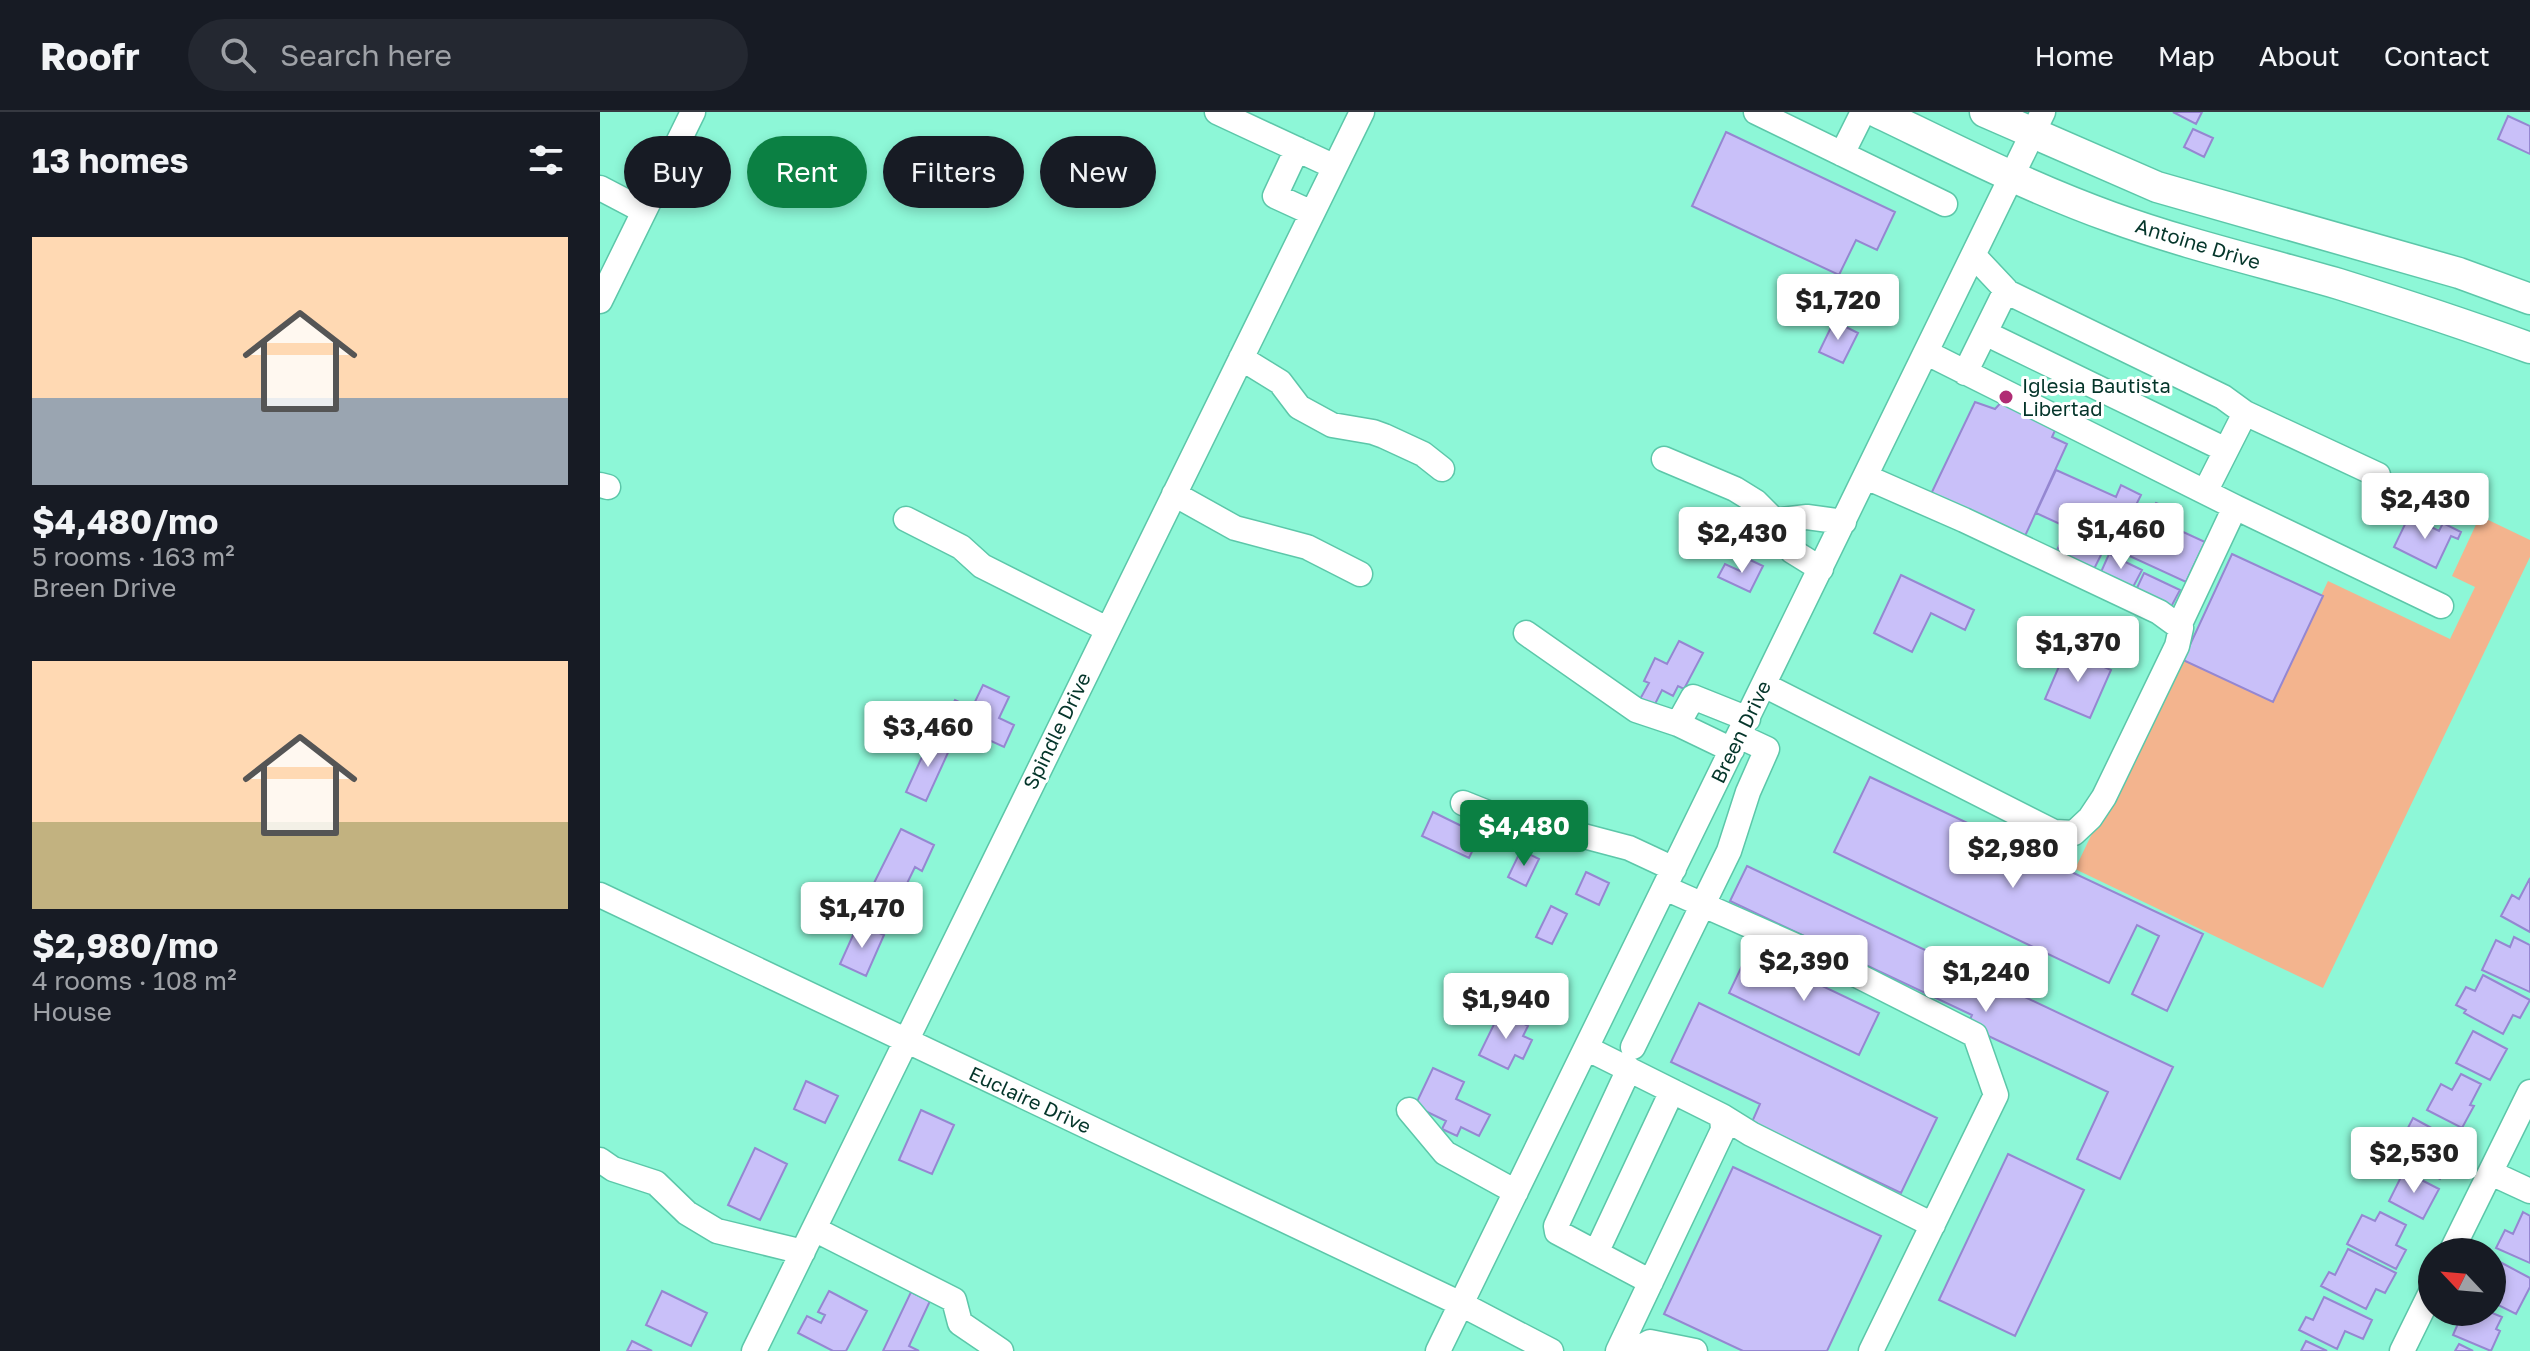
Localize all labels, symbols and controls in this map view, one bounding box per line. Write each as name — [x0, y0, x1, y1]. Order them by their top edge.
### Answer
search box — [188, 19, 748, 91]
text: Roofr — [40, 33, 140, 78]
icon: search — [216, 33, 260, 77]
text: Search here — [280, 37, 452, 73]
text: Home — [2035, 39, 2114, 72]
text: Map — [2158, 39, 2215, 72]
text: About — [2259, 39, 2340, 72]
text: Contact — [2384, 39, 2490, 72]
chip: Buy — [624, 136, 731, 208]
chip: Rent — [747, 136, 867, 208]
chip: Filters — [883, 136, 1024, 208]
chip: New — [1040, 136, 1156, 208]
icon: filters — [524, 138, 568, 182]
text: 13 homes — [32, 140, 189, 180]
street label: Antoine Drive — [2133, 213, 2264, 273]
pin: $1,720 — [1773, 274, 1903, 342]
text: $1,720 — [1795, 284, 1881, 315]
icon: home — [228, 289, 372, 433]
place label: Iglesia Bautista Libertad — [2022, 373, 2171, 420]
marker: Iglesia Bautista Libertad — [1997, 388, 2015, 406]
pin: $2,430 — [2360, 473, 2490, 541]
text: $2,430 — [2380, 483, 2470, 514]
text: $4,480/mo — [32, 501, 219, 541]
pin: $1,460 — [2056, 503, 2186, 571]
pin: $2,430 — [1677, 507, 1807, 575]
text: $1,460 — [2077, 513, 2165, 544]
text: $2,430 — [1697, 517, 1787, 548]
text: 5 rooms · 163 m² — [32, 541, 235, 572]
text: Breen Drive — [32, 572, 176, 603]
pin: $1,370 — [2013, 616, 2143, 684]
text: $1,370 — [2035, 626, 2121, 657]
street label: Spindle Drive — [1017, 668, 1095, 793]
street label: Breen Drive — [1705, 676, 1775, 787]
pin: $3,460 — [863, 701, 993, 769]
text: $3,460 — [882, 711, 974, 742]
icon: home — [228, 713, 372, 857]
pin: $4,480 — [1459, 800, 1589, 868]
text: $4,480 — [1478, 810, 1570, 841]
pin: $2,980 — [1948, 822, 2078, 890]
text: $2,980 — [1967, 832, 2059, 863]
pin: $1,470 — [797, 882, 927, 950]
text: $1,470 — [819, 892, 905, 923]
text: $2,980/mo — [32, 925, 218, 965]
pin: $2,390 — [1739, 935, 1869, 1003]
text: $2,390 — [1759, 945, 1849, 976]
pin: $1,240 — [1921, 946, 2051, 1014]
text: $1,240 — [1942, 956, 2030, 987]
text: 4 rooms · 108 m² — [32, 965, 237, 996]
pin: $1,940 — [1441, 973, 1571, 1041]
text: $1,940 — [1462, 983, 1550, 1014]
text: House — [32, 996, 112, 1027]
street label: Euclaire Drive — [966, 1060, 1095, 1138]
pin: $2,530 — [2349, 1127, 2479, 1195]
text: $2,530 — [2369, 1137, 2459, 1168]
north arrow — [2418, 1238, 2506, 1326]
map controls — [2418, 1238, 2506, 1326]

